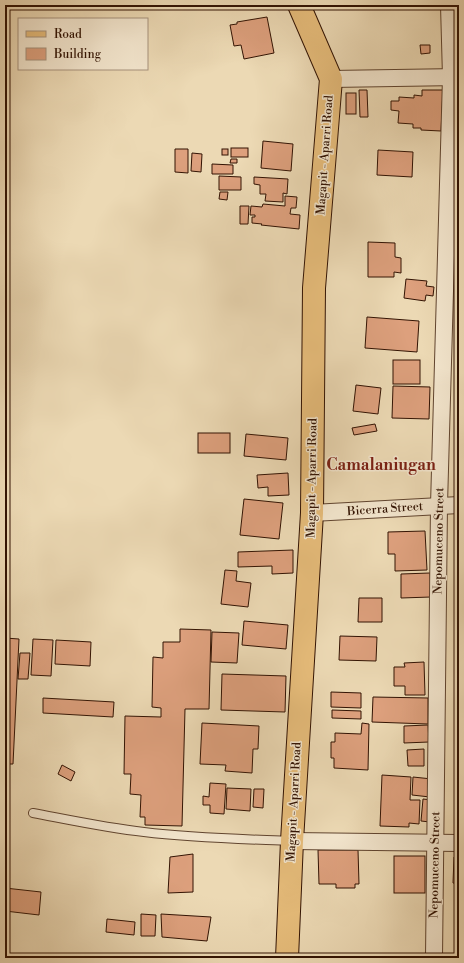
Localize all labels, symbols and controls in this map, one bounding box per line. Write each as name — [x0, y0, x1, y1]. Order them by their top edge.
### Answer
legend — [18, 18, 148, 70]
text: Road — [54, 27, 82, 42]
text: Building — [53, 47, 102, 62]
street label: Magapit - Aparri Road — [313, 94, 337, 215]
street label: Magapit - Aparri Road — [303, 418, 321, 538]
district label: Camalaniugan — [326, 455, 436, 475]
street label: Nepomuceno Street — [431, 487, 447, 595]
street label: Bicerra Street — [345, 499, 424, 519]
street label: Magapit - Aparri Road — [283, 742, 305, 862]
street label: Nepomuceno Street — [427, 811, 443, 919]

